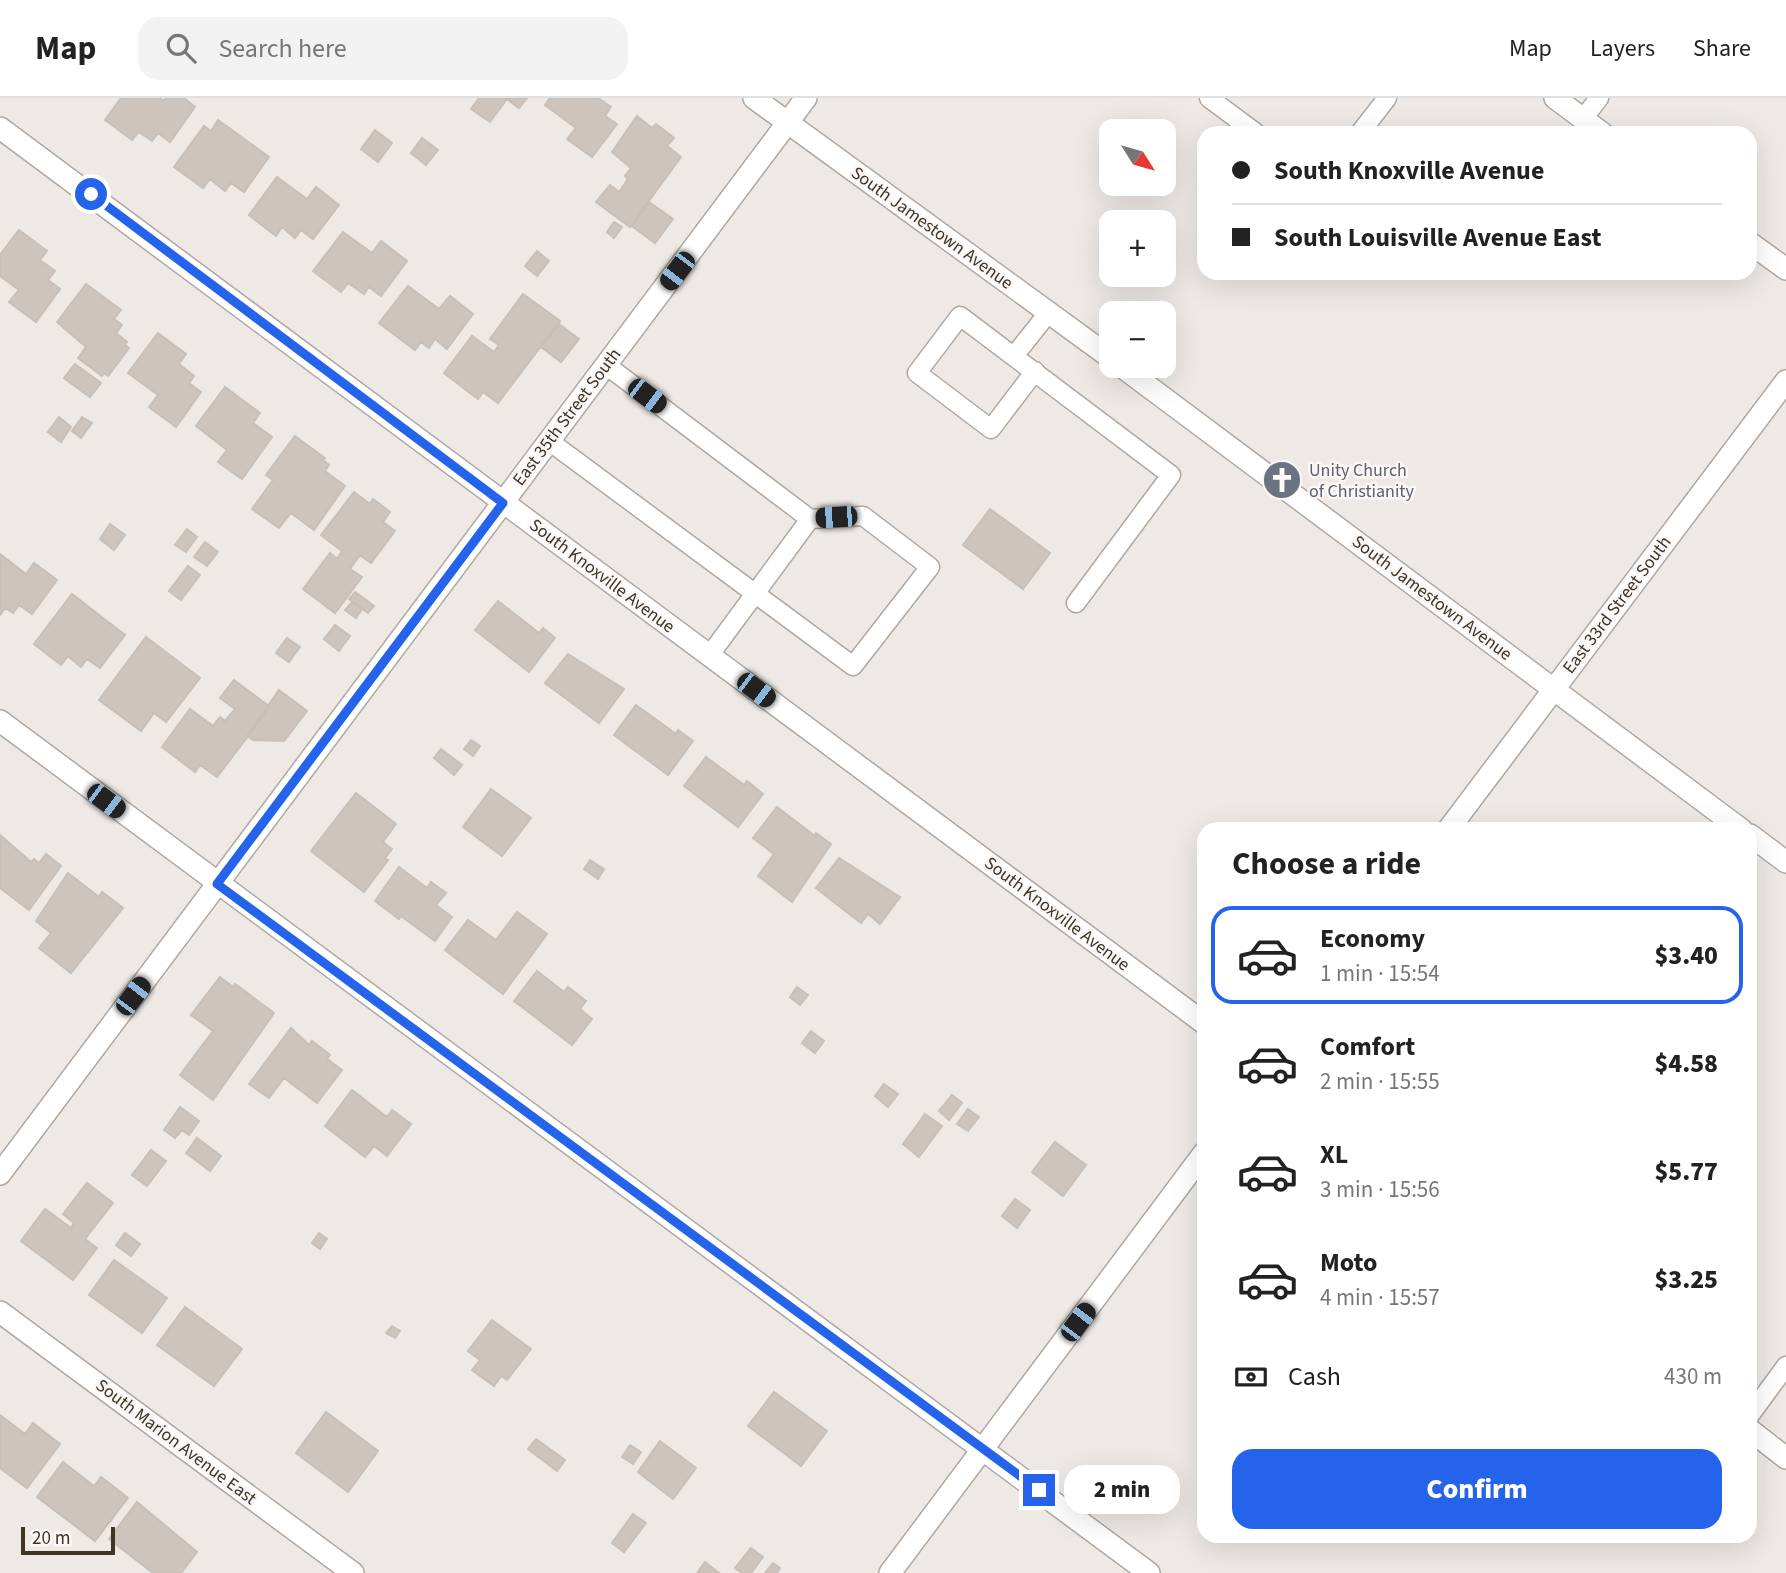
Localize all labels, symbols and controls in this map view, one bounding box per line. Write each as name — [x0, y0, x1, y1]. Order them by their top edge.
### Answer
search box — [138, 17, 628, 80]
text: Map — [35, 25, 96, 72]
icon: search — [162, 29, 200, 67]
text: Search here — [218, 30, 347, 67]
text: Map — [1509, 31, 1552, 66]
text: Layers — [1590, 31, 1655, 66]
text: Share — [1693, 31, 1751, 66]
north arrow — [1099, 119, 1176, 196]
map controls — [1099, 119, 1176, 378]
text: South Knoxville Avenue — [1274, 152, 1544, 189]
street label: South Jamestown Avenue — [846, 161, 1018, 295]
route start — [75, 178, 107, 210]
button: + — [1099, 210, 1176, 287]
text: South Louisville Avenue East — [1274, 219, 1602, 256]
car — [656, 248, 699, 294]
button: − — [1099, 301, 1176, 378]
street label: East 35th Street South — [507, 343, 627, 491]
car — [624, 375, 671, 417]
place label: Unity Church of Christianity — [1309, 458, 1414, 504]
church icon: Unity Church of Christianity — [1261, 459, 1303, 501]
car — [815, 505, 858, 529]
street label: South Knoxville Avenue — [524, 513, 680, 639]
street label: South Jamestown Avenue — [1347, 529, 1517, 667]
street label: East 33rd Street South — [1557, 531, 1677, 679]
car — [733, 669, 780, 711]
car — [83, 780, 130, 822]
text: Choose a ride — [1232, 841, 1421, 887]
street label: South Knoxville Avenue — [979, 851, 1135, 977]
text: Economy — [1320, 920, 1425, 957]
icon: car — [1236, 924, 1299, 987]
text: $3.40 — [1654, 937, 1718, 974]
text: 1 min · 15:54 — [1320, 957, 1440, 990]
car — [112, 973, 155, 1019]
text: Comfort — [1320, 1028, 1415, 1065]
icon: car — [1236, 1032, 1299, 1095]
text: $4.58 — [1654, 1045, 1718, 1082]
text: 2 min · 15:55 — [1320, 1065, 1440, 1098]
text: XL — [1320, 1136, 1348, 1173]
icon: car — [1236, 1140, 1299, 1203]
text: $5.77 — [1654, 1153, 1718, 1190]
text: 3 min · 15:56 — [1320, 1173, 1440, 1206]
text: Moto — [1320, 1244, 1377, 1281]
icon: car — [1236, 1248, 1299, 1311]
text: $3.25 — [1654, 1261, 1718, 1298]
text: 4 min · 15:57 — [1320, 1281, 1440, 1314]
car — [1057, 1299, 1100, 1345]
icon: cash — [1232, 1358, 1270, 1396]
text: Cash — [1288, 1358, 1341, 1395]
text: 430 m — [1664, 1360, 1722, 1393]
street label: South Marion Avenue East — [90, 1373, 262, 1511]
button: Confirm — [1232, 1449, 1722, 1529]
callout: 2 min — [1064, 1466, 1179, 1514]
text: 2 min — [1094, 1473, 1150, 1506]
route end — [1023, 1474, 1055, 1506]
scale bar — [21, 1524, 116, 1556]
text: 20 m — [32, 1525, 70, 1552]

